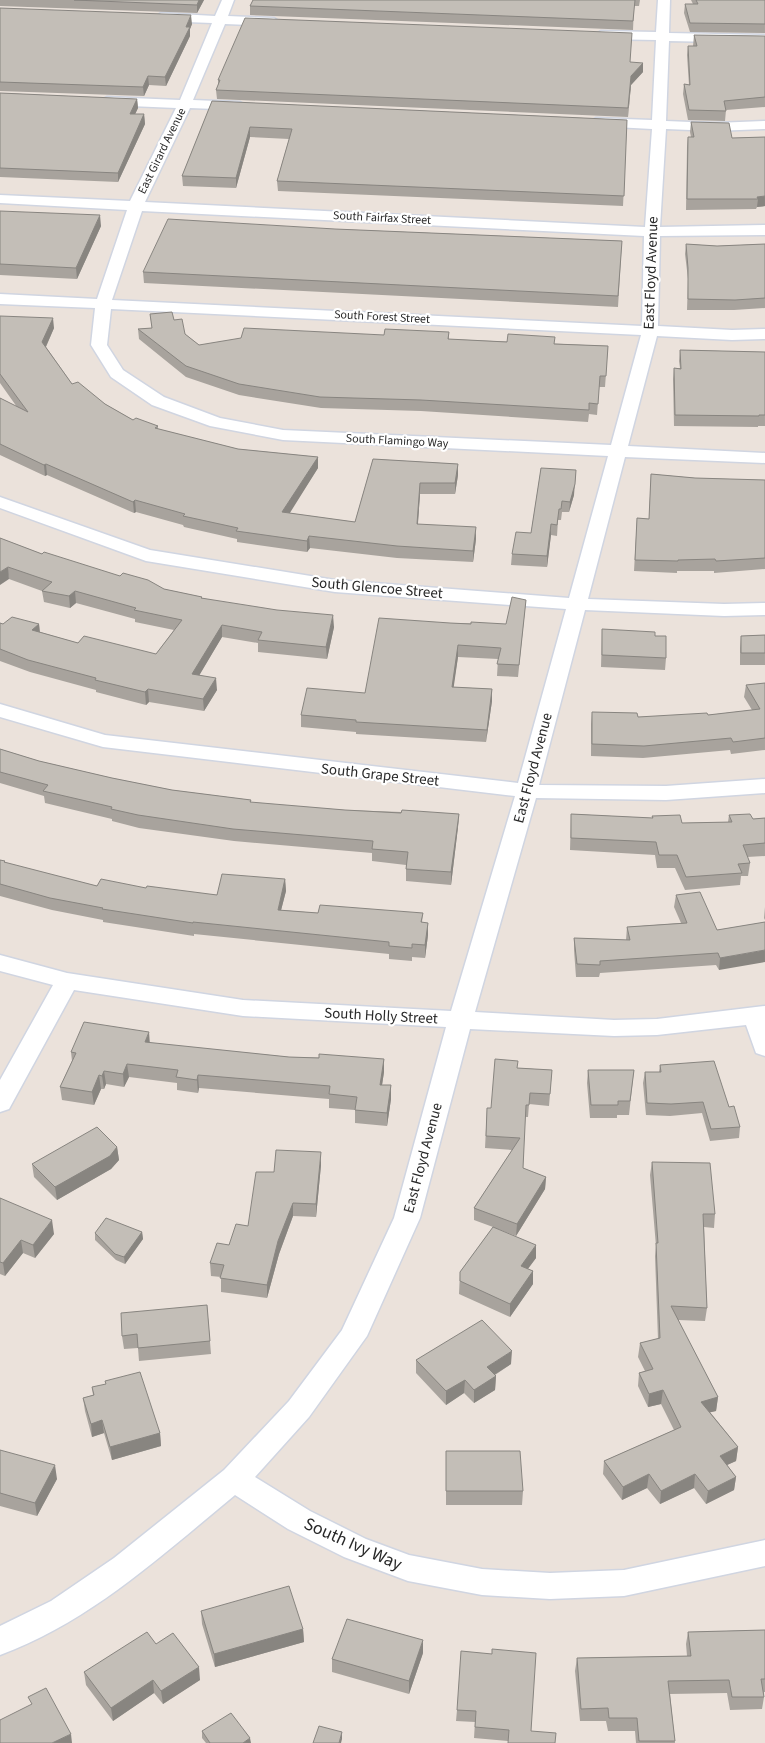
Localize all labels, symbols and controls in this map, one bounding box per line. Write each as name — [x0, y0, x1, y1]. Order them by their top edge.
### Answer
street label: East Girard Avenue — [134, 105, 190, 197]
street label: South Fairfax Street — [332, 207, 432, 229]
street label: East Floyd Avenue — [639, 216, 663, 330]
street label: South Forest Street — [334, 306, 430, 328]
street label: South Flamingo Way — [345, 430, 449, 452]
street label: South Glencoe Street — [310, 572, 444, 604]
street label: East Floyd Avenue — [508, 711, 558, 825]
street label: South Grape Street — [320, 758, 440, 792]
street label: South Holly Street — [324, 1003, 438, 1029]
street label: East Floyd Avenue — [398, 1101, 448, 1215]
street label: South Ivy Way — [300, 1511, 407, 1577]

